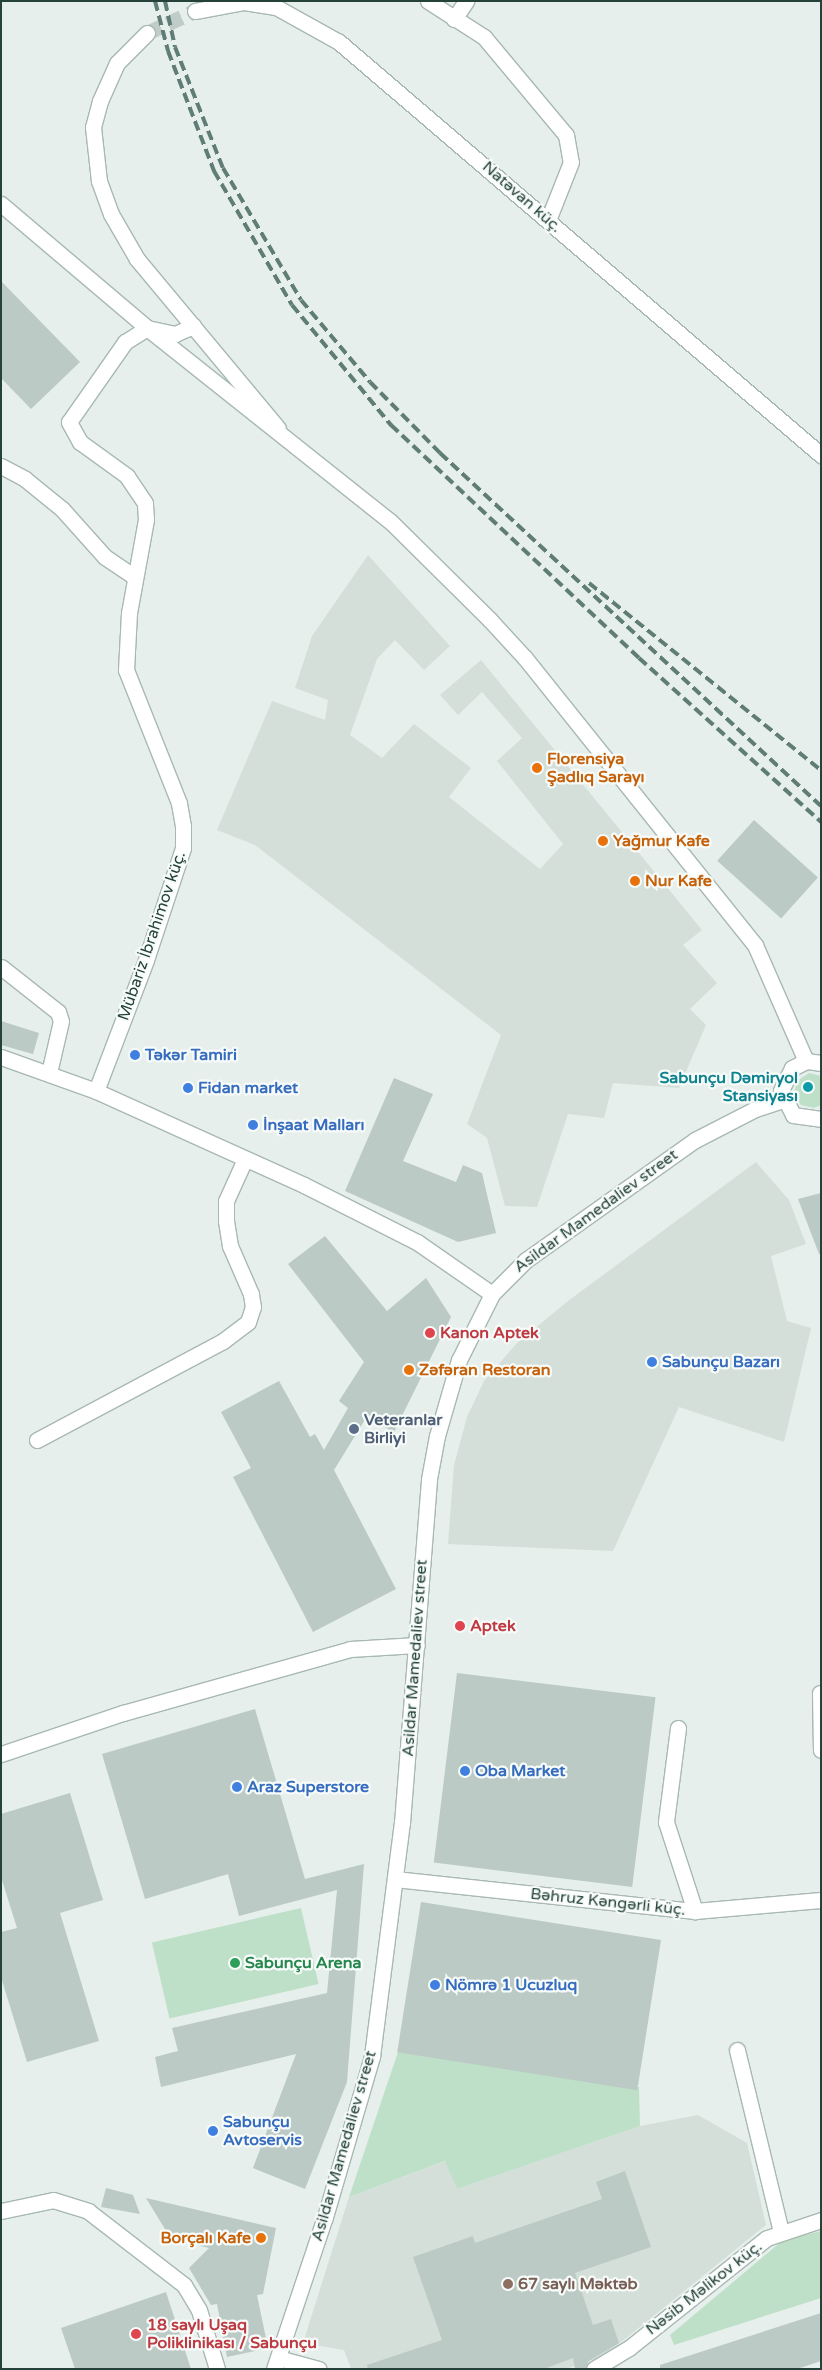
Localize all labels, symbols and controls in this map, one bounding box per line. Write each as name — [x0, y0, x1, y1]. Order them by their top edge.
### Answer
street label: Natəvan küç. — [478, 157, 566, 237]
place label: Florensiya Şadlıq Sarayı — [547, 749, 645, 787]
marker: Florensiya Şadlıq Sarayı — [531, 762, 543, 774]
place label: Yağmur Kafe — [613, 831, 710, 851]
marker: Yağmur Kafe — [597, 835, 609, 847]
street label: Mübariz İbrahimov küç. — [114, 849, 190, 1023]
place label: Nur Kafe — [645, 871, 712, 891]
marker: Nur Kafe — [629, 875, 641, 887]
place label: Təkər Tamiri — [145, 1045, 237, 1065]
marker: Təkər Tamiri — [129, 1049, 141, 1061]
place label: Sabunçu Dəmiryol Stansiyası — [659, 1068, 798, 1106]
place label: Fidan market — [198, 1078, 298, 1098]
marker: Sabunçu Dəmiryol Stansiyası — [802, 1081, 814, 1093]
marker: Fidan market — [182, 1082, 194, 1094]
place label: İnşaat Malları — [263, 1115, 364, 1135]
marker: İnşaat Malları — [247, 1119, 259, 1131]
street label: Asildar Mamedaliev street — [510, 1145, 682, 1277]
place label: Kanon Aptek — [440, 1323, 539, 1343]
marker: Kanon Aptek — [424, 1327, 436, 1339]
place label: Sabunçu Bazarı — [662, 1352, 780, 1372]
marker: Sabunçu Bazarı — [646, 1356, 658, 1368]
place label: Zəfəran Restoran — [419, 1360, 551, 1380]
marker: Zəfəran Restoran — [403, 1364, 415, 1376]
place label: Veteranlar Birliyi — [364, 1410, 442, 1448]
marker: Veteranlar Birliyi — [348, 1423, 360, 1435]
street label: Asildar Mamedaliev street — [399, 1559, 431, 1757]
place label: Aptek — [470, 1616, 516, 1636]
marker: Aptek — [454, 1620, 466, 1632]
place label: Oba Market — [475, 1761, 565, 1781]
marker: Oba Market — [459, 1765, 471, 1777]
place label: Araz Superstore — [247, 1777, 369, 1797]
marker: Araz Superstore — [231, 1781, 243, 1793]
street label: Bəhruz Kəngərli küç. — [529, 1884, 687, 1920]
place label: Sabunçu Arena — [245, 1953, 361, 1973]
marker: Sabunçu Arena — [229, 1957, 241, 1969]
place label: Nömrə 1 Ucuzluq — [445, 1975, 577, 1995]
marker: Nömrə 1 Ucuzluq — [429, 1979, 441, 1991]
street label: Asildar Mamedaliev street — [308, 2048, 380, 2244]
place label: Sabunçu Avtoservis — [223, 2112, 302, 2150]
marker: Sabunçu Avtoservis — [207, 2125, 219, 2137]
place label: Borçalı Kafe — [161, 2228, 251, 2248]
marker: Borçalı Kafe — [255, 2232, 267, 2244]
street label: Nəsib Məlikov küç. — [642, 2237, 766, 2339]
place label: 67 saylı Məktəb — [518, 2274, 638, 2294]
marker: 67 saylı Məktəb — [502, 2278, 514, 2290]
place label: 18 saylı Uşaq Poliklinikası / Sabunçu — [147, 2315, 317, 2353]
marker: 18 saylı Uşaq Poliklinikası / Sabunçu — [129, 2327, 143, 2341]

